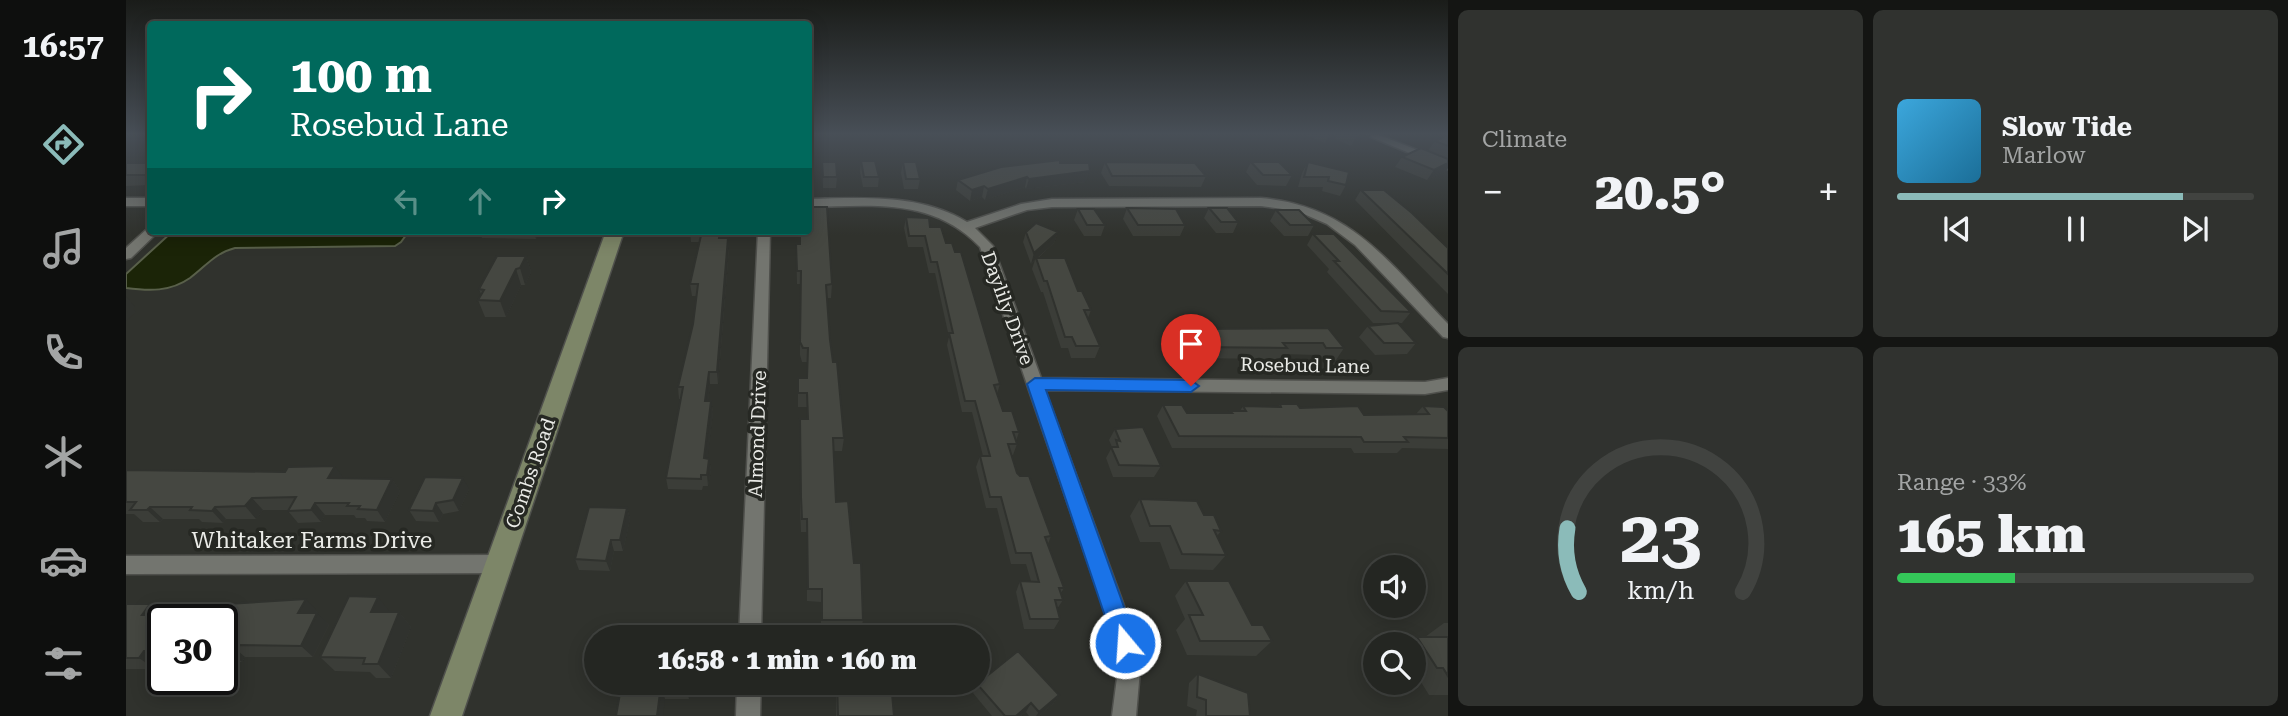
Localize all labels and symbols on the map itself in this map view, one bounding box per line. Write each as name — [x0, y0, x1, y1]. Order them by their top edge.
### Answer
street label: Daylily Drive — [976, 248, 1039, 368]
pin — [1161, 314, 1221, 386]
street label: Rosebud Lane — [1240, 353, 1370, 378]
street label: Almond Drive — [744, 370, 771, 498]
street label: Combs Road — [501, 415, 560, 531]
street label: Whitaker Farms Drive — [192, 527, 432, 554]
speed limit sign: 30 — [147, 604, 238, 695]
position arrow — [1088, 606, 1162, 680]

